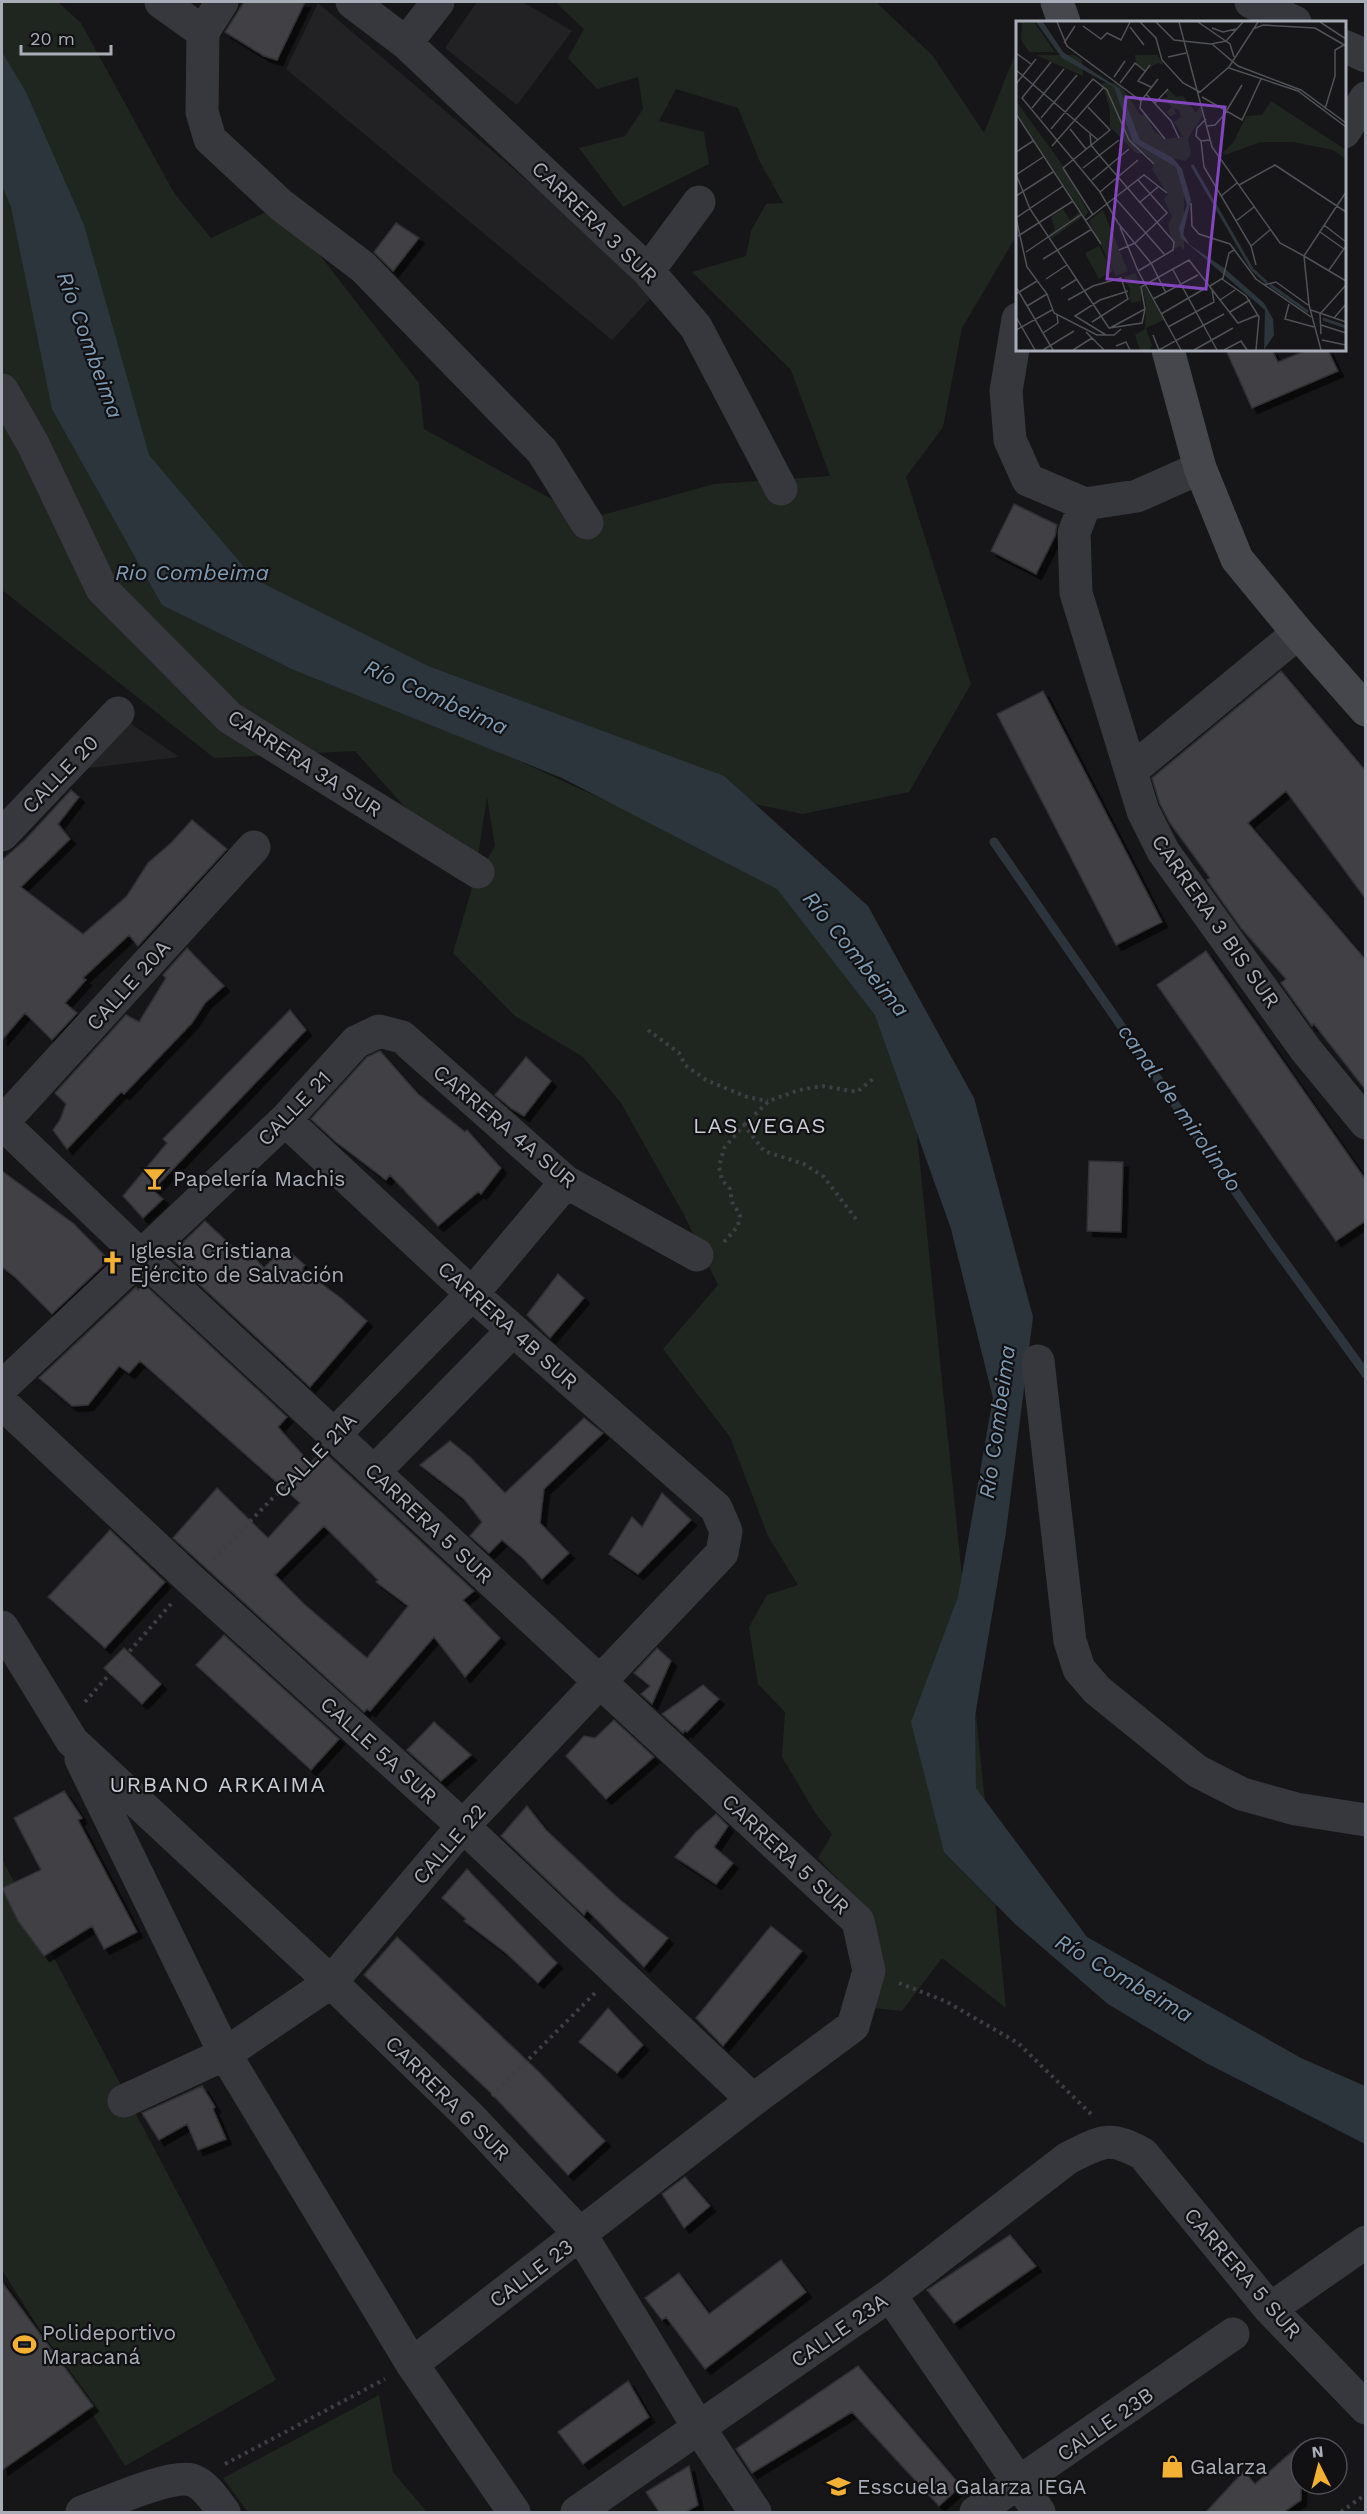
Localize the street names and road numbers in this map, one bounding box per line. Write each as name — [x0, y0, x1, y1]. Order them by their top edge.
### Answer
street label: CARRERA 3 SUR — [527, 156, 663, 288]
street label: CARRERA 3A SUR — [223, 704, 387, 822]
street label: CALLE 20 — [17, 730, 103, 818]
street label: CARRERA 3 BIS SUR — [1147, 829, 1285, 1013]
street label: CALLE 20A — [81, 935, 175, 1035]
street label: CARRERA 4A SUR — [428, 1059, 582, 1193]
street label: CALLE 21 — [252, 1065, 336, 1151]
street label: CARRERA 4B SUR — [433, 1256, 583, 1394]
street label: CALLE 21A — [268, 1407, 362, 1503]
street label: CARRERA 5 SUR — [360, 1457, 498, 1589]
street label: CALLE 5A SUR — [315, 1691, 443, 1809]
street label: CARRERA 5 SUR — [717, 1788, 855, 1920]
street label: CALLE 22 — [407, 1799, 491, 1889]
street label: CARRERA 6 SUR — [380, 2030, 516, 2166]
street label: CARRERA 5 SUR — [1179, 2202, 1307, 2344]
street label: CALLE 23 — [484, 2233, 578, 2313]
street label: CALLE 23A — [786, 2287, 892, 2372]
street label: CALLE 23B — [1052, 2382, 1158, 2466]

